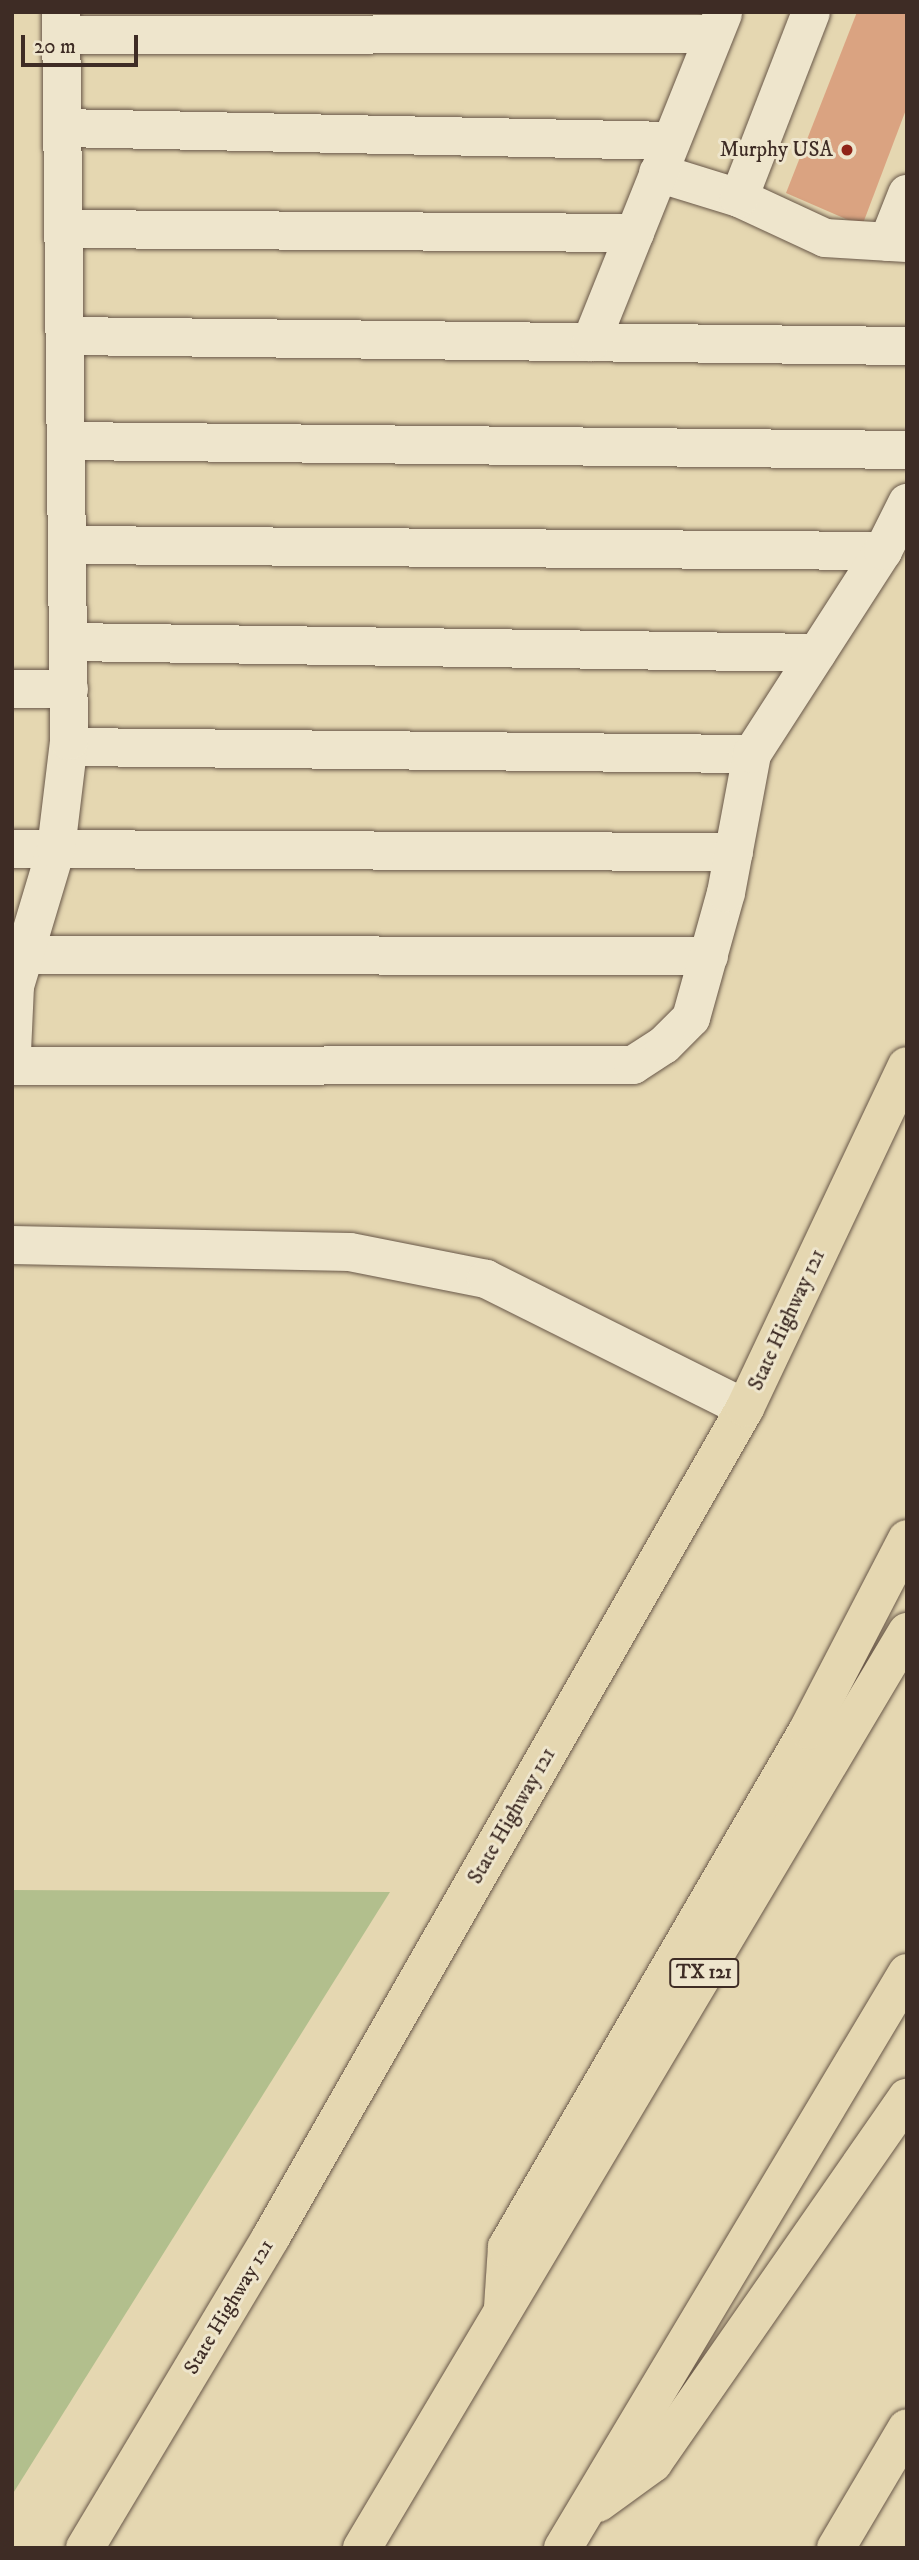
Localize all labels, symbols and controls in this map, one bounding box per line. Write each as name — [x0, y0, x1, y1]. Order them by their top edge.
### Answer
scale bar — [24, 21, 142, 65]
text: 20 m — [34, 34, 76, 60]
place label: Murphy USA — [720, 137, 833, 163]
marker: Murphy USA — [839, 142, 855, 158]
street label: State Highway 121 — [743, 1245, 831, 1395]
street label: State Highway 121 — [463, 1743, 561, 1889]
road number: TX 121 — [669, 1957, 739, 1988]
street label: State Highway 121 — [179, 2235, 279, 2379]

